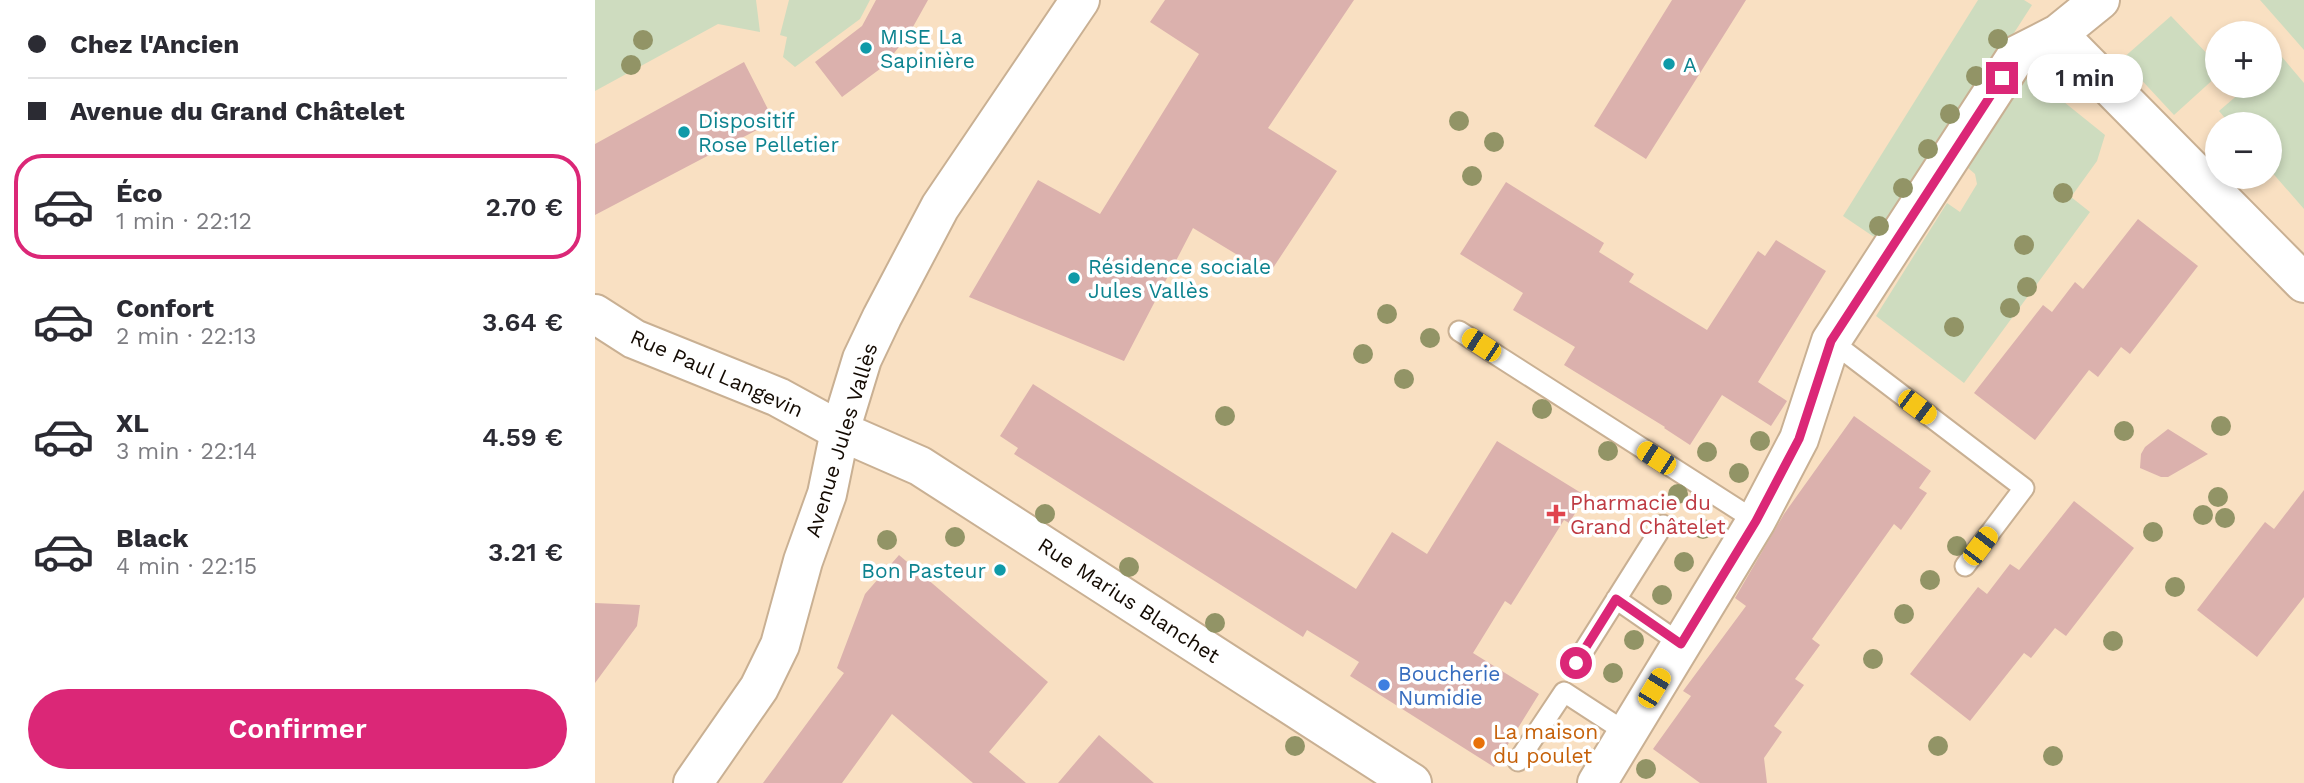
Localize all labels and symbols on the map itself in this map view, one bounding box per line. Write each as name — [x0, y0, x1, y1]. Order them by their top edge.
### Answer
place label: MISE La Sapinière — [880, 24, 975, 73]
marker: MISE La Sapinière — [858, 40, 874, 56]
place label: A — [1683, 52, 1697, 77]
callout: 1 min — [2027, 54, 2142, 102]
marker: A — [1661, 56, 1677, 72]
route end — [1986, 62, 2018, 94]
place label: Dispositif Rose Pelletier — [698, 108, 839, 157]
marker: Dispositif Rose Pelletier — [676, 124, 692, 140]
place label: Résidence sociale Jules Vallès — [1088, 254, 1271, 303]
marker: Résidence sociale Jules Vallès — [1066, 270, 1082, 286]
street label: Rue Paul Langevin — [627, 324, 807, 422]
car — [1458, 325, 1505, 365]
street label: Avenue Jules Vallès — [800, 340, 882, 540]
car — [1894, 386, 1941, 428]
car — [1633, 438, 1680, 478]
place label: Pharmacie du Grand Châtelet — [1570, 490, 1726, 539]
marker: Pharmacie du Grand Châtelet — [1548, 506, 1564, 522]
car — [1959, 523, 2002, 569]
street label: Rue Marius Blanchet — [1034, 532, 1225, 668]
place label: Bon Pasteur — [861, 558, 986, 583]
marker: Bon Pasteur — [992, 562, 1008, 578]
route start — [1560, 647, 1592, 679]
place label: Boucherie Numidie — [1398, 661, 1500, 710]
car — [1635, 665, 1674, 711]
marker: Boucherie Numidie — [1376, 677, 1392, 693]
place label: La maison du poulet — [1493, 719, 1598, 768]
marker: La maison du poulet — [1471, 735, 1487, 751]

